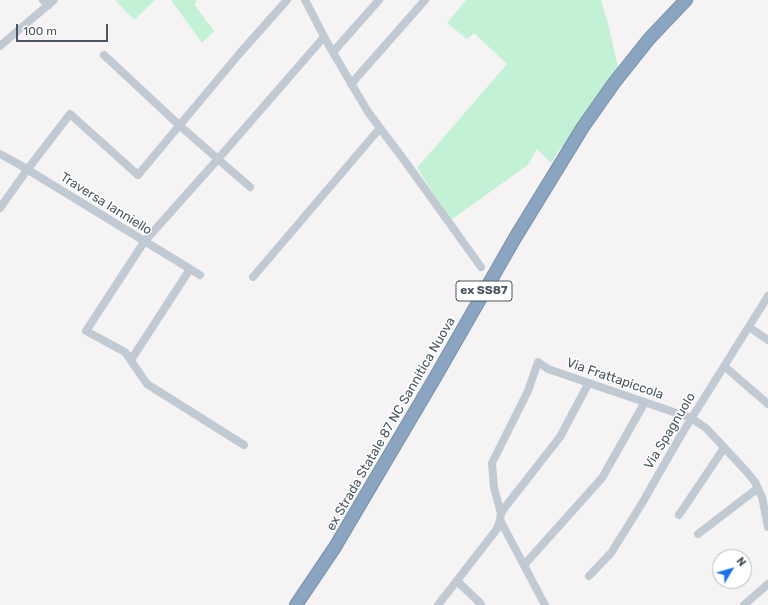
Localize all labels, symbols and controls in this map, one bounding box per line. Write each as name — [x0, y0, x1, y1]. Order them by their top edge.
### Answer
scale bar — [18, 16, 110, 42]
text: 100 m — [23, 24, 57, 38]
street label: Traversa Ianniello — [57, 170, 155, 238]
road number: ex SS87 — [456, 281, 512, 301]
street label: ex Strada Statale 87 NC Sannitica Nuova — [323, 314, 459, 534]
street label: Via Frattapiccola — [564, 355, 666, 403]
street label: Via Spagnuolo — [641, 390, 699, 472]
north arrow — [712, 549, 752, 589]
text: N — [733, 555, 749, 569]

